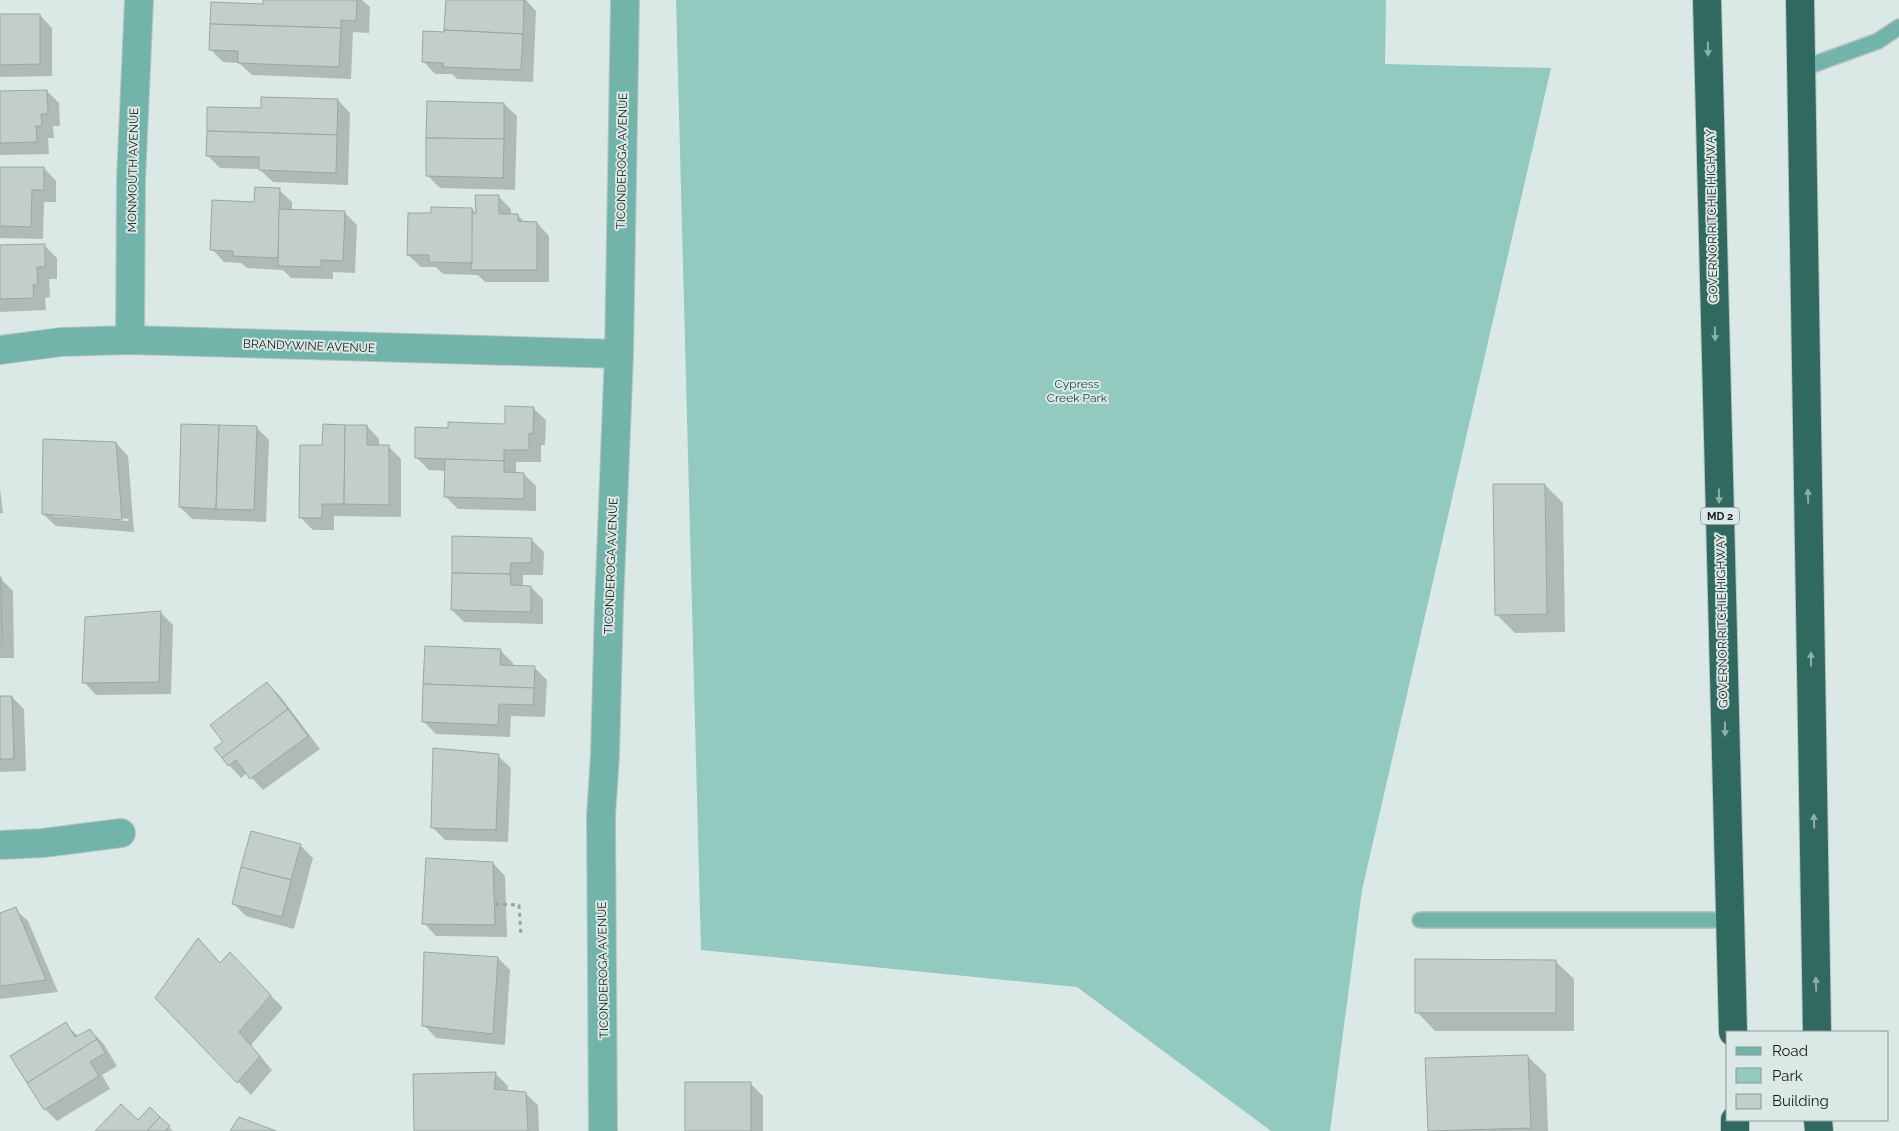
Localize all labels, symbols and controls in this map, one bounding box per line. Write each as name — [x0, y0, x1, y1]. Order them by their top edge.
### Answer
one-way arrow — [1704, 41, 1712, 57]
street label: TICONDEROGA AVENUE — [614, 92, 630, 230]
street label: MONMOUTH AVENUE — [125, 108, 141, 232]
street label: GOVERNOR RITCHIE HIGHWAY — [1703, 129, 1721, 303]
one-way arrow — [1711, 326, 1719, 342]
street label: BRANDYWINE AVENUE — [243, 337, 375, 355]
park label: Cypress Creek Park — [1047, 377, 1108, 405]
one-way arrow — [1715, 488, 1723, 504]
one-way arrow — [1804, 488, 1812, 504]
street label: TICONDEROGA AVENUE — [602, 497, 620, 635]
road number: MD 2 — [1701, 508, 1739, 524]
street label: GOVERNOR RITCHIE HIGHWAY — [1713, 534, 1731, 708]
one-way arrow — [1807, 650, 1815, 666]
one-way arrow — [1721, 721, 1729, 737]
one-way arrow — [1809, 813, 1817, 829]
street label: TICONDEROGA AVENUE — [595, 901, 611, 1039]
one-way arrow — [1812, 975, 1820, 991]
legend — [1726, 1031, 1889, 1121]
text: Road — [1772, 1042, 1808, 1060]
text: Park — [1772, 1067, 1803, 1085]
text: Building — [1772, 1092, 1829, 1110]

